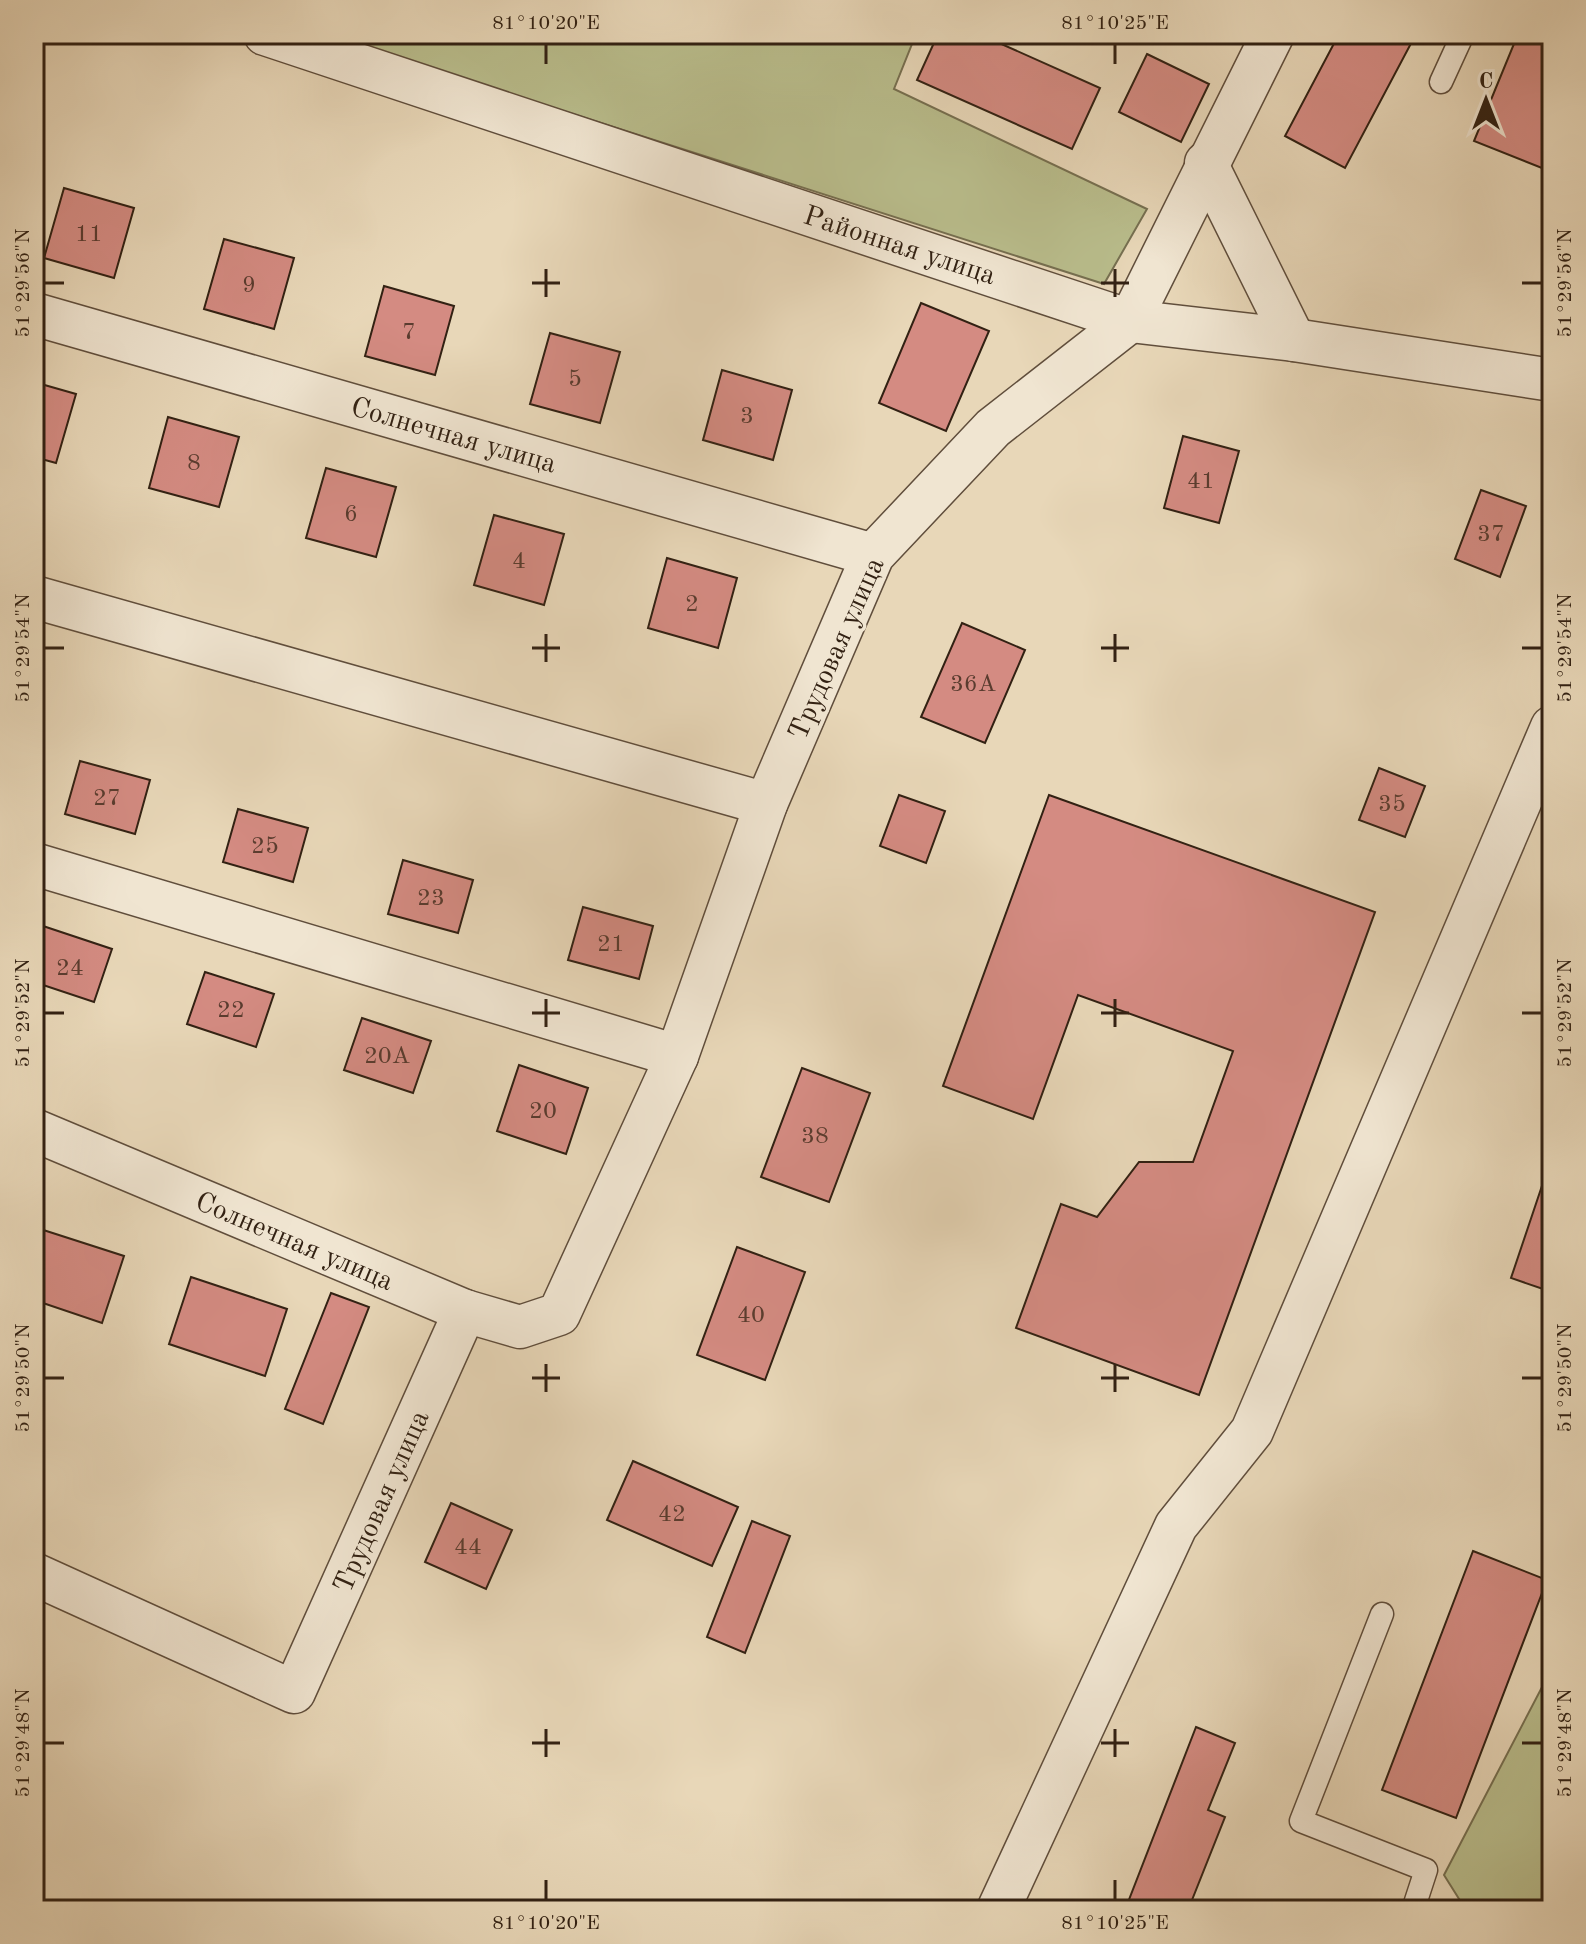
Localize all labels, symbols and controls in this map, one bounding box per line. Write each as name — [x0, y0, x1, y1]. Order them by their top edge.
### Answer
text: 81°10'20"E — [492, 14, 600, 34]
text: 81°10'25"E — [1061, 14, 1169, 34]
north arrow — [1446, 60, 1526, 140]
text: С — [1479, 71, 1493, 93]
street label: Районная улица — [799, 203, 999, 291]
house number: 11 — [75, 223, 103, 247]
text: 51°29'56"N — [14, 228, 34, 338]
text: 51°29'56"N — [1556, 228, 1576, 338]
house number: 9 — [242, 274, 256, 298]
house number: 7 — [402, 321, 416, 345]
house number: 5 — [568, 368, 582, 392]
street label: Солнечная улица — [347, 394, 559, 480]
house number: 3 — [740, 405, 754, 429]
house number: 8 — [187, 452, 201, 476]
house number: 41 — [1187, 470, 1215, 494]
house number: 6 — [344, 503, 358, 527]
house number: 37 — [1477, 523, 1505, 547]
house number: 4 — [512, 550, 526, 574]
street label: Трудовая улица — [785, 554, 891, 745]
text: 51°29'54"N — [14, 593, 34, 703]
house number: 2 — [685, 593, 699, 617]
text: 51°29'54"N — [1556, 593, 1576, 703]
house number: 36А — [950, 673, 996, 697]
house number: 27 — [93, 787, 121, 811]
house number: 35 — [1378, 793, 1406, 817]
house number: 25 — [251, 835, 279, 859]
house number: 23 — [417, 887, 445, 911]
house number: 21 — [597, 933, 625, 957]
house number: 24 — [56, 957, 84, 981]
text: 51°29'52"N — [14, 958, 34, 1068]
text: 51°29'52"N — [1556, 958, 1576, 1068]
house number: 22 — [217, 999, 245, 1023]
house number: 20А — [364, 1045, 410, 1069]
house number: 20 — [529, 1100, 557, 1124]
house number: 38 — [801, 1125, 829, 1149]
street label: Солнечная улица — [191, 1188, 397, 1297]
house number: 40 — [737, 1304, 765, 1328]
text: 51°29'50"N — [14, 1323, 34, 1433]
text: 51°29'50"N — [1556, 1323, 1576, 1433]
street label: Трудовая улица — [330, 1407, 436, 1598]
house number: 42 — [658, 1503, 686, 1527]
house number: 44 — [454, 1536, 482, 1560]
text: 51°29'48"N — [14, 1688, 34, 1798]
text: 51°29'48"N — [1556, 1688, 1576, 1798]
text: 81°10'20"E — [492, 1914, 600, 1934]
text: 81°10'25"E — [1061, 1914, 1169, 1934]

